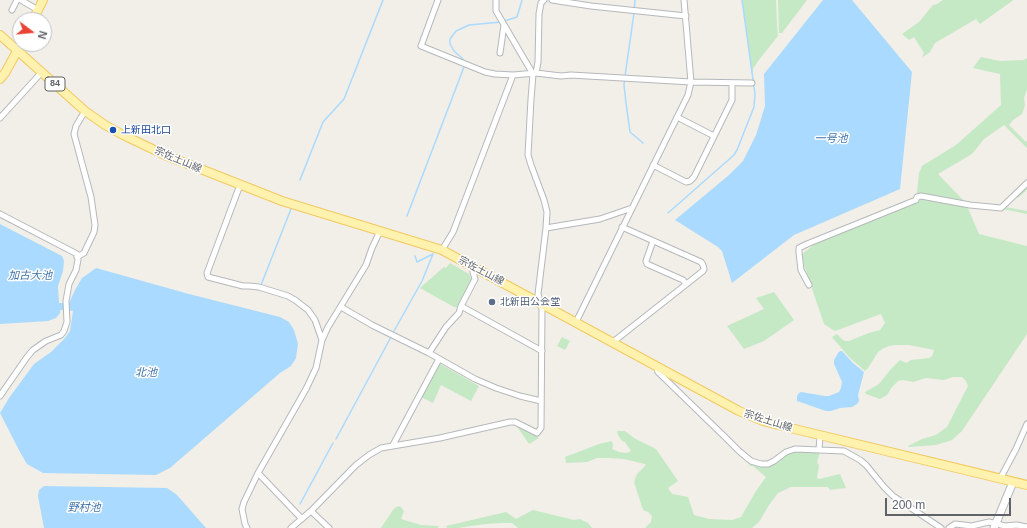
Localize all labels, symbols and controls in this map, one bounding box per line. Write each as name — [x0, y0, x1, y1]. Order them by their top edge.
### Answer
north arrow — [12, 12, 52, 52]
text: N — [36, 30, 49, 41]
road number: 84 — [45, 77, 65, 91]
place label: 上新田北口 — [121, 124, 171, 136]
marker: 上新田北口 — [108, 125, 118, 135]
water label: 一号池 — [815, 132, 847, 146]
street label: 宗佐土山線 — [153, 145, 203, 175]
street label: 宗佐土山線 — [456, 254, 506, 288]
water label: 加古大池 — [8, 269, 52, 283]
place label: 北新田公会堂 — [500, 296, 560, 308]
marker: 北新田公会堂 — [487, 297, 497, 307]
water label: 北池 — [135, 366, 157, 380]
street label: 宗佐土山線 — [742, 408, 794, 434]
scale bar — [887, 490, 1013, 516]
text: 200 m — [892, 498, 925, 512]
water label: 野村池 — [68, 501, 100, 515]

